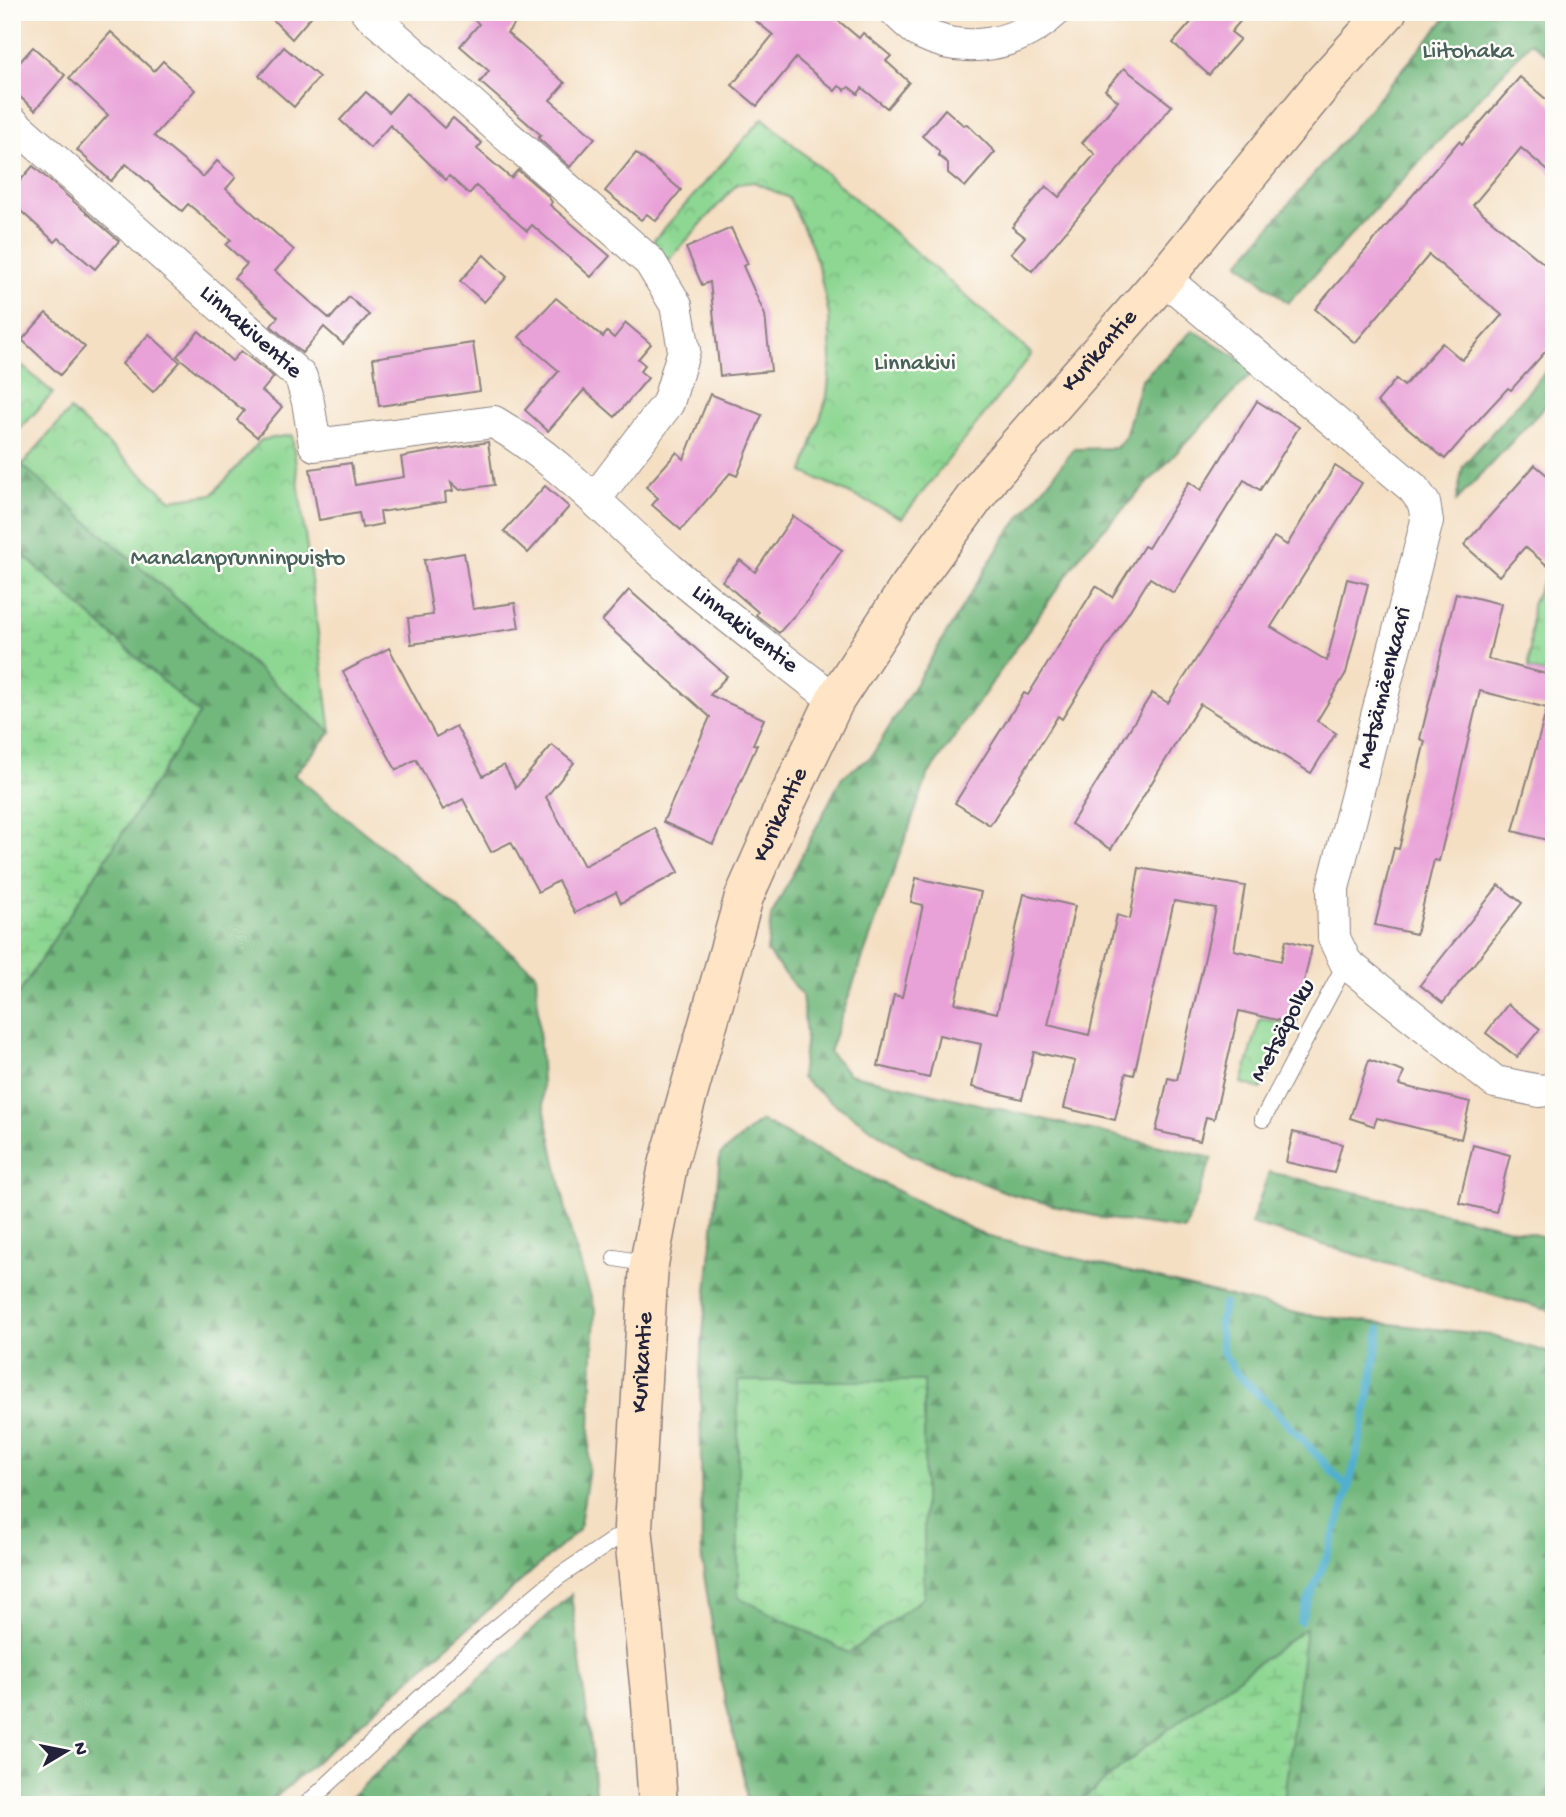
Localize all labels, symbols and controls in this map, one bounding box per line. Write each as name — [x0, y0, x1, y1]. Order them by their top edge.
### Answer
park label: Liitohaka — [1422, 38, 1515, 67]
street label: Linnakiventie — [193, 279, 308, 386]
street label: Kurikantie — [1056, 303, 1145, 399]
park label: Linnakivi — [874, 350, 956, 379]
park label: Manalanprunninpuisto — [130, 545, 346, 574]
street label: Linnakiventie — [685, 578, 804, 681]
street label: Metsämäenkaari — [1351, 604, 1419, 772]
street label: Kurikantie — [747, 762, 815, 867]
street label: Metsäpolku — [1245, 975, 1323, 1087]
street label: Kurikantie — [625, 1311, 661, 1414]
north arrow — [32, 1716, 102, 1786]
text: N — [67, 1741, 92, 1757]

